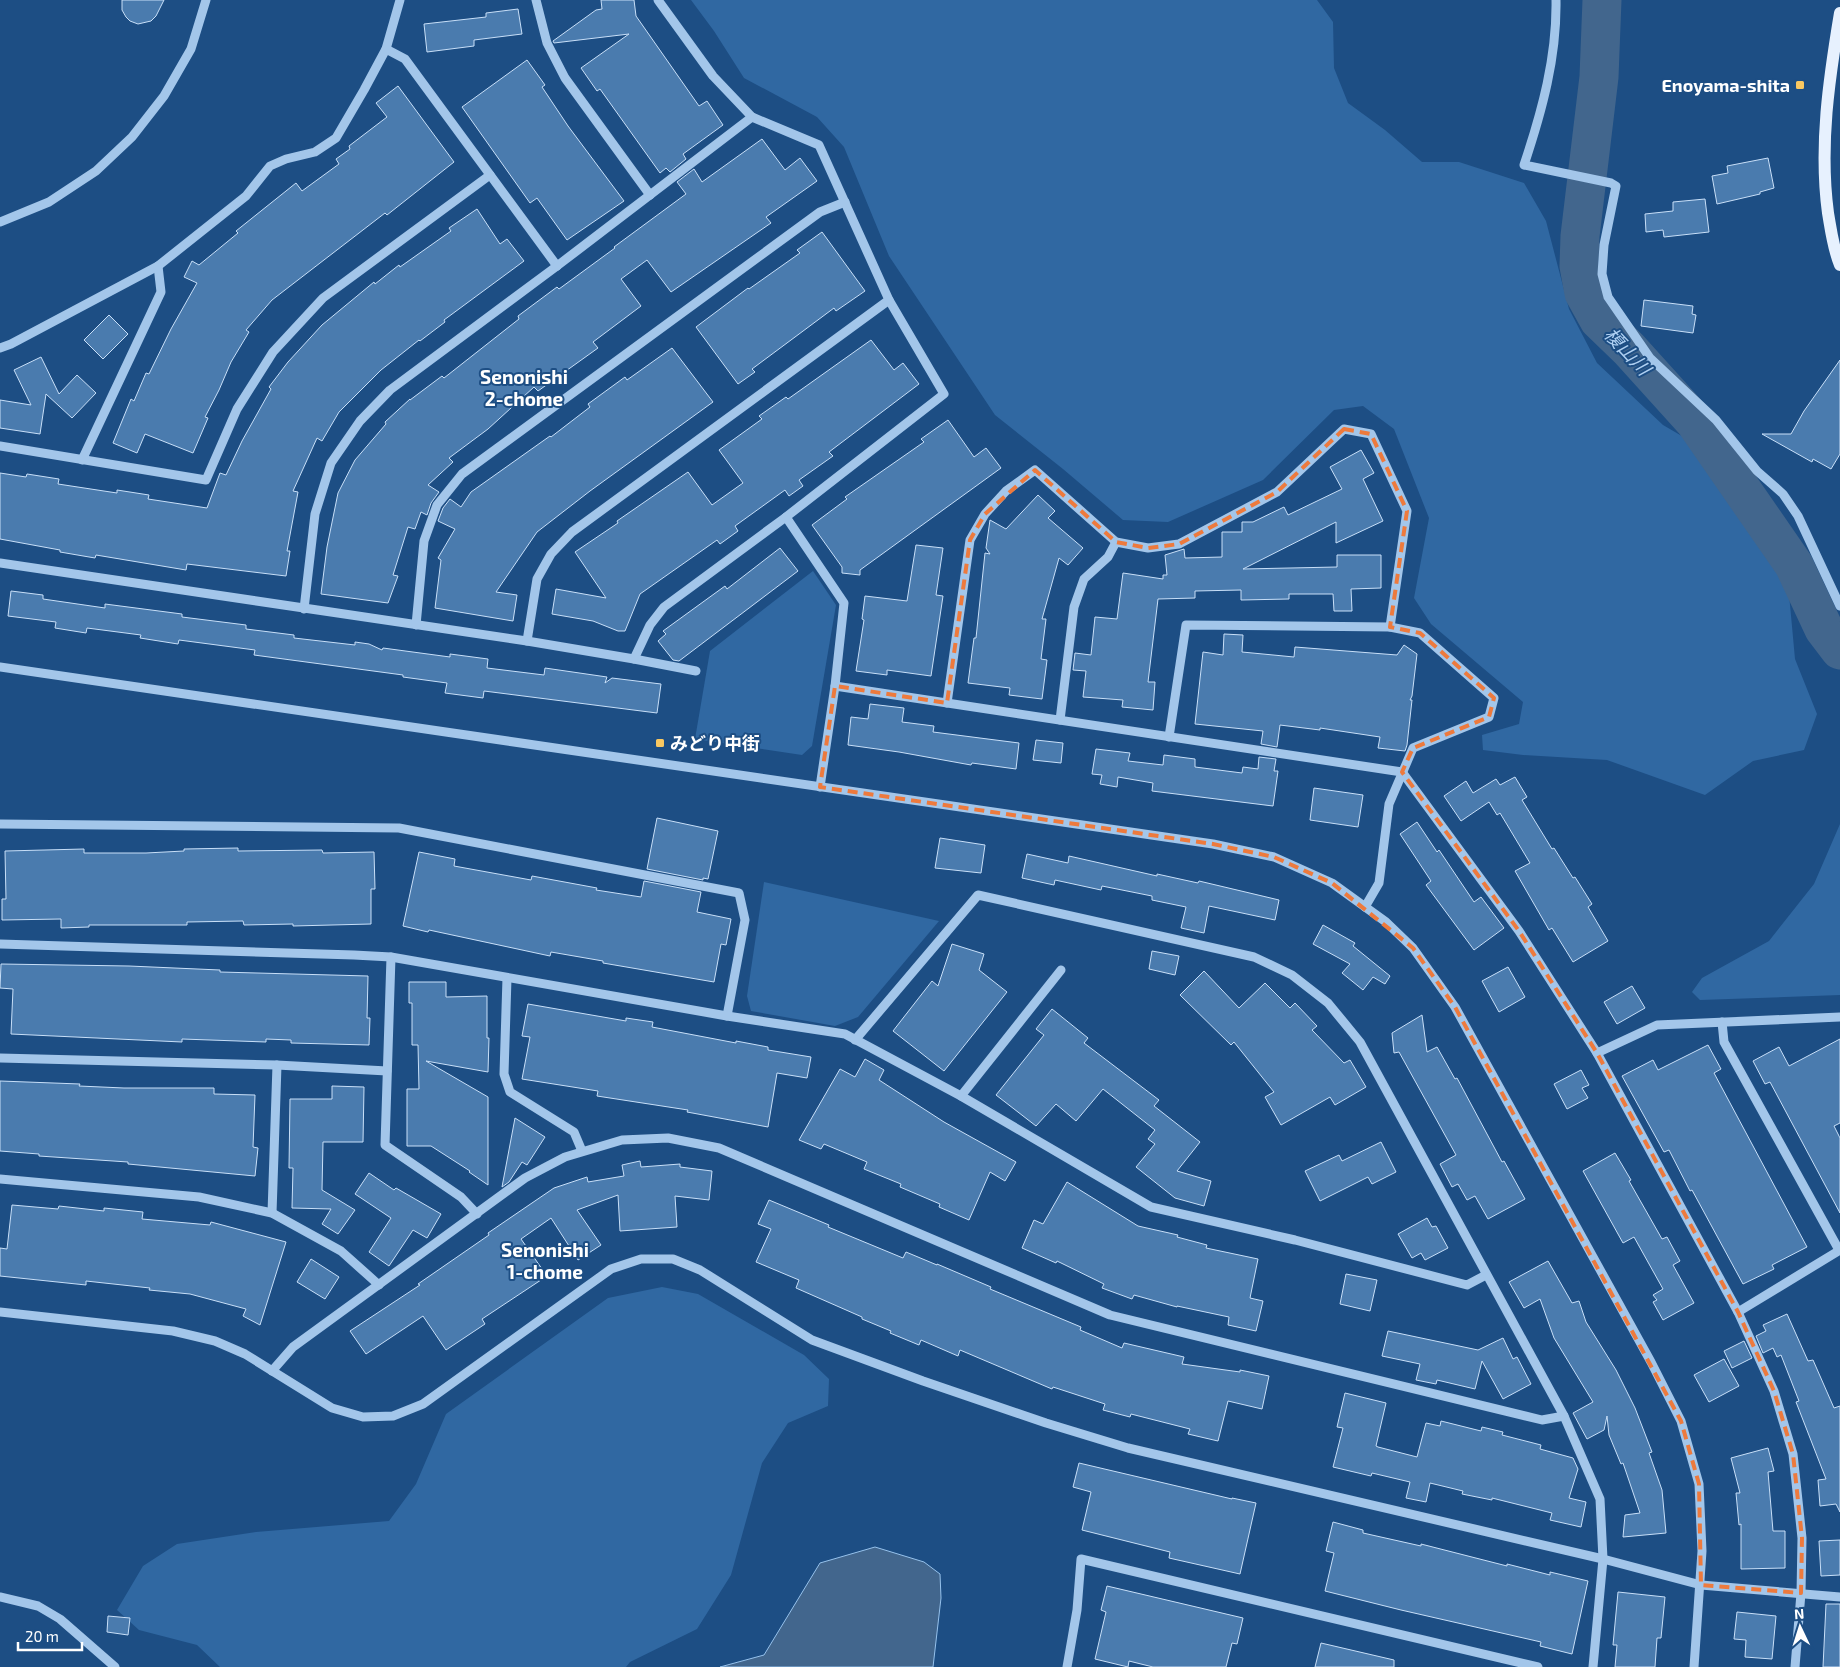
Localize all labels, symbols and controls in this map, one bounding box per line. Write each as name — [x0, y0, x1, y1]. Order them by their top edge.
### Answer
place label: Enoyama-shita — [1661, 74, 1790, 96]
marker: Enoyama-shita — [1794, 79, 1806, 91]
water label: 榎山川 — [1600, 322, 1657, 381]
district label: Senonishi 2-chome — [480, 365, 568, 410]
place label: みどり中街 — [670, 732, 760, 754]
marker: みどり中街 — [654, 737, 666, 749]
district label: Senonishi 1-chome — [501, 1238, 589, 1283]
north arrow — [1775, 1602, 1825, 1652]
text: N — [1793, 1605, 1805, 1622]
scale bar — [18, 1620, 81, 1652]
text: 20 m — [25, 1627, 59, 1645]

